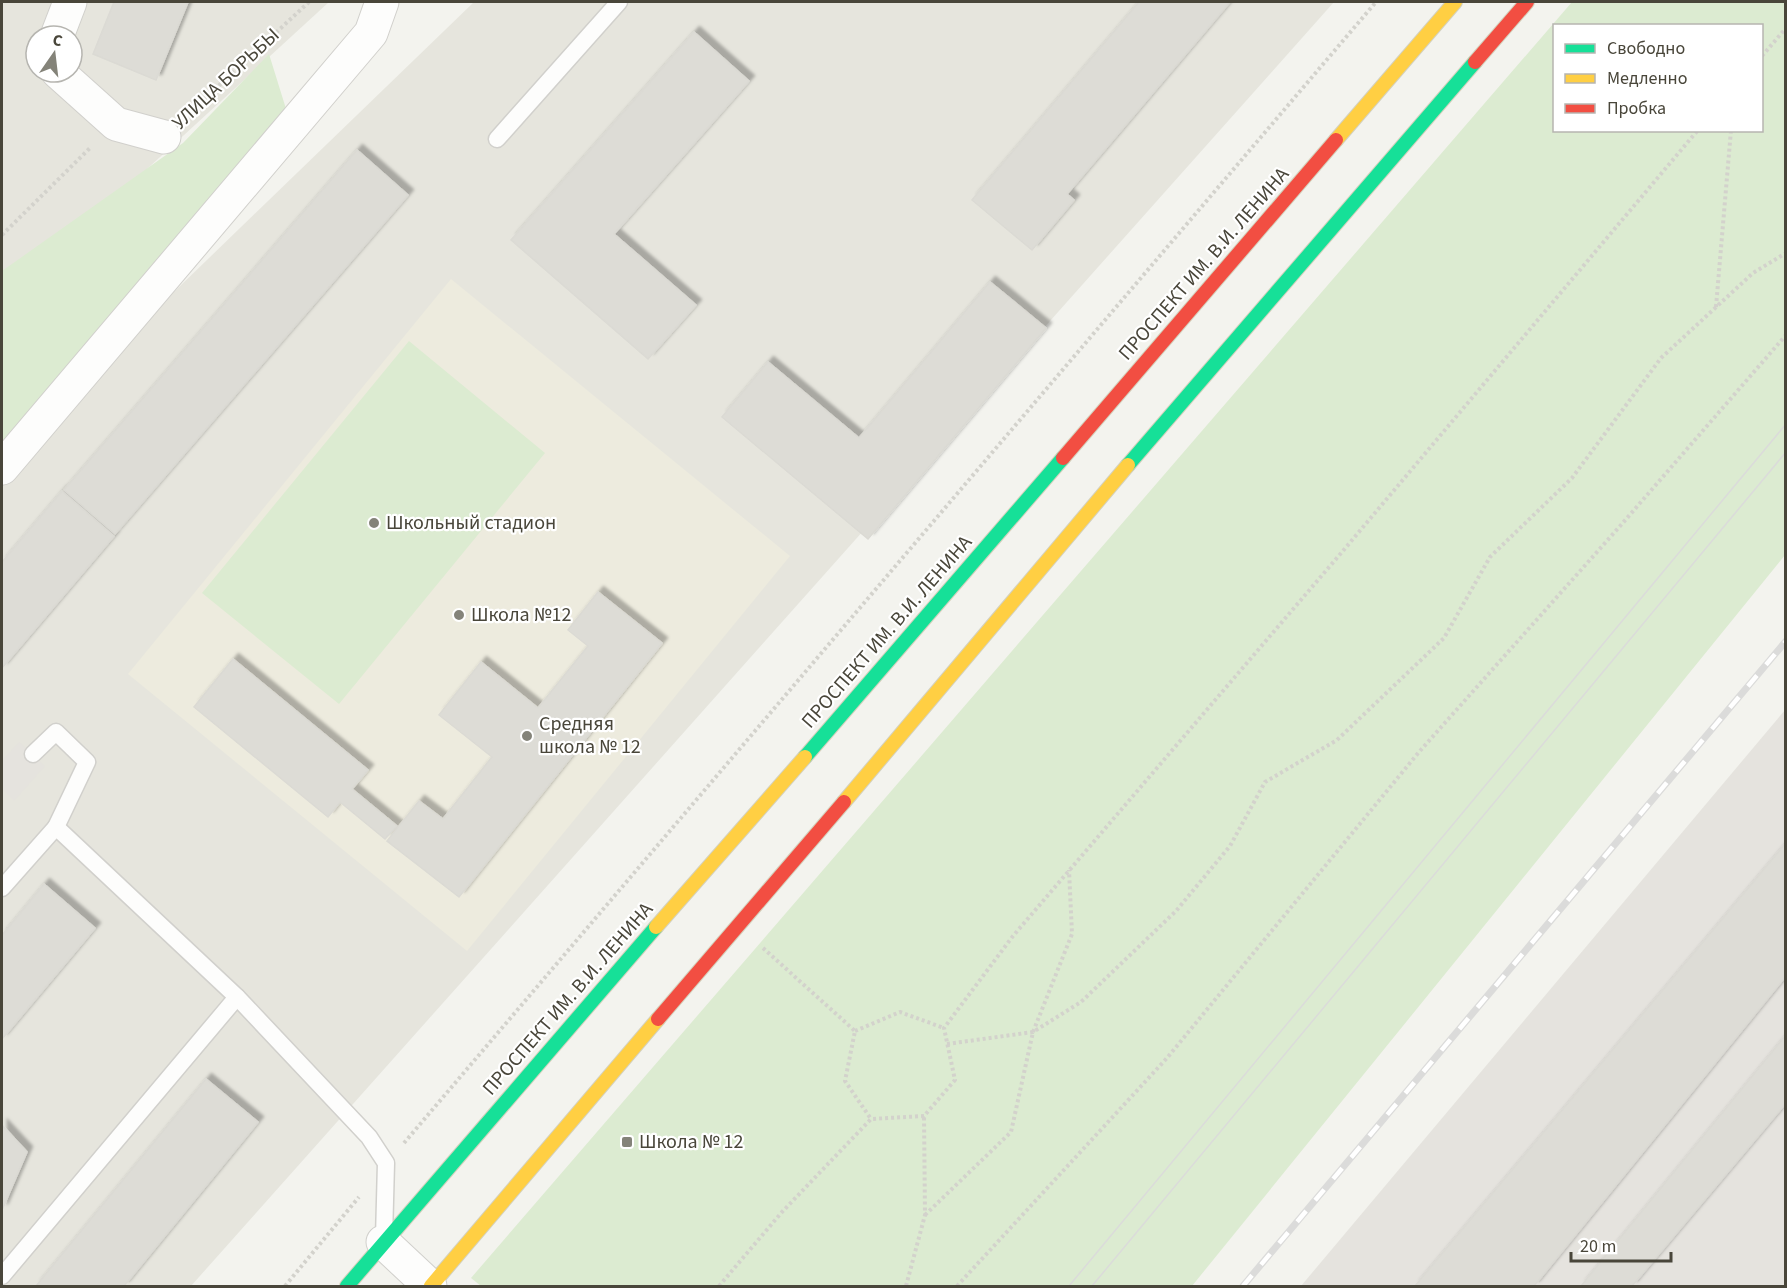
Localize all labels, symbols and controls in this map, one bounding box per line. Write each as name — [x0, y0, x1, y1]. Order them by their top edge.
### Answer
street label: УЛИЦА БОРЬБЫ — [166, 22, 286, 136]
north arrow — [24, 24, 84, 84]
legend — [1553, 24, 1763, 132]
text: С — [50, 29, 65, 52]
text: Свободно — [1607, 36, 1685, 61]
text: Медленно — [1607, 66, 1687, 91]
text: Пробка — [1607, 96, 1666, 121]
street label: ПРОСПЕКТ ИМ. В.И. ЛЕНИНА — [1112, 161, 1296, 367]
place label: Школьный стадион — [386, 509, 556, 537]
marker: Школьный стадион — [367, 516, 381, 530]
street label: ПРОСПЕКТ ИМ. В.И. ЛЕНИНА — [795, 529, 979, 735]
place label: Школа №12 — [471, 601, 571, 629]
marker: Школа №12 — [452, 608, 466, 622]
place label: Средняя школа № 12 — [539, 710, 641, 761]
marker: Средняя школа № 12 — [520, 729, 534, 743]
street label: ПРОСПЕКТ ИМ. В.И. ЛЕНИНА — [476, 896, 660, 1102]
place label: Школа № 12 — [639, 1128, 743, 1156]
marker: Школа № 12 — [620, 1135, 634, 1149]
scale bar — [1571, 1225, 1672, 1263]
text: 20 m — [1580, 1234, 1616, 1259]

